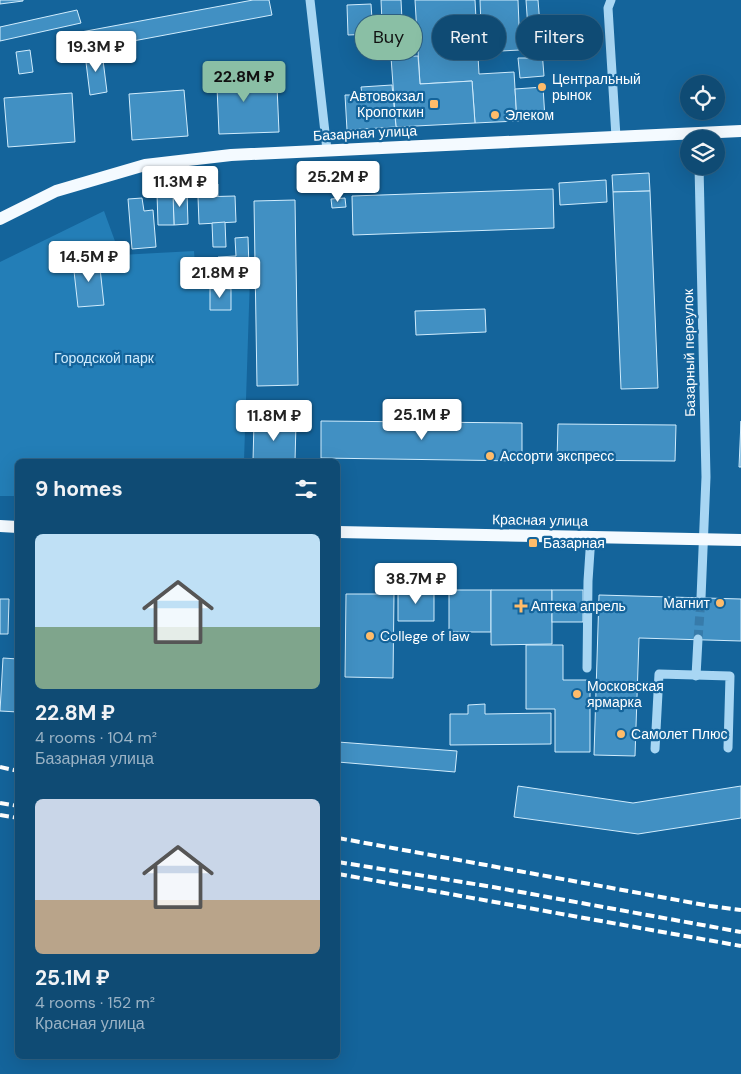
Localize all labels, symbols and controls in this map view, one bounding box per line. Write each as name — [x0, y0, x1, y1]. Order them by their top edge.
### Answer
chip: Buy — [355, 15, 422, 60]
chip: Rent — [432, 15, 506, 60]
chip: Filters — [516, 15, 603, 60]
pin: 19.3M ₽ — [50, 30, 142, 73]
text: 19.3M ₽ — [67, 36, 125, 57]
pin: 22.8M ₽ — [198, 61, 290, 103]
text: 22.8M ₽ — [213, 66, 275, 87]
place label: Центральный рынок — [552, 70, 641, 104]
map controls — [680, 75, 725, 175]
button: locate — [680, 75, 725, 120]
marker: Центральный рынок — [536, 81, 548, 93]
place label: Автовокзал Кропоткин — [350, 87, 424, 121]
marker: Автовокзал Кропоткин — [428, 98, 440, 110]
place label: Элеком — [505, 106, 554, 124]
marker: Элеком — [489, 109, 501, 121]
street label: Базарная улица — [313, 121, 418, 145]
button: layers — [680, 130, 725, 175]
pin: 25.2M ₽ — [292, 160, 384, 203]
pin: 11.3M ₽ — [134, 166, 226, 208]
text: 25.2M ₽ — [308, 166, 368, 187]
text: 11.3M ₽ — [153, 171, 207, 192]
pin: 14.5M ₽ — [43, 240, 135, 283]
text: 14.5M ₽ — [60, 246, 118, 267]
pin: 21.8M ₽ — [174, 256, 266, 299]
text: 21.8M ₽ — [191, 262, 249, 283]
street label: Базарный переулок — [679, 288, 699, 417]
park label: Городской парк — [54, 349, 155, 367]
pin: 25.1M ₽ — [376, 398, 468, 441]
pin: 11.8M ₽ — [228, 400, 320, 442]
text: 25.1M ₽ — [394, 404, 450, 425]
text: 11.8M ₽ — [247, 405, 301, 426]
place label: Ассорти экспресс — [500, 447, 614, 465]
marker: Ассорти экспресс — [484, 450, 496, 462]
text: 9 homes — [35, 475, 123, 503]
icon: filters — [292, 475, 320, 503]
street label: Красная улица — [492, 510, 588, 530]
place label: Базарная — [543, 534, 605, 552]
marker: Базарная — [527, 537, 539, 549]
pin: 38.7M ₽ — [370, 562, 462, 605]
icon: home — [133, 567, 223, 657]
text: 38.7M ₽ — [386, 568, 446, 589]
place label: Магнит — [663, 594, 711, 612]
place label: Аптека апрель — [531, 597, 626, 615]
marker: Магнит — [714, 597, 726, 609]
marker: Аптека апрель — [515, 600, 527, 612]
place label: College of law — [380, 627, 470, 645]
marker: College of law — [364, 630, 376, 642]
place label: Московская ярмарка — [587, 677, 664, 711]
marker: Московская ярмарка — [571, 688, 583, 700]
text: 22.8M ₽ — [35, 699, 115, 727]
place label: Самолет Плюс — [631, 725, 728, 743]
text: 4 rooms · 104 m² — [35, 727, 157, 748]
marker: Самолет Плюс — [615, 728, 627, 740]
text: Базарная улица — [35, 748, 154, 769]
icon: home — [133, 832, 223, 922]
text: 25.1M ₽ — [35, 964, 110, 992]
text: 4 rooms · 152 m² — [35, 992, 155, 1013]
text: Красная улица — [35, 1013, 145, 1034]

